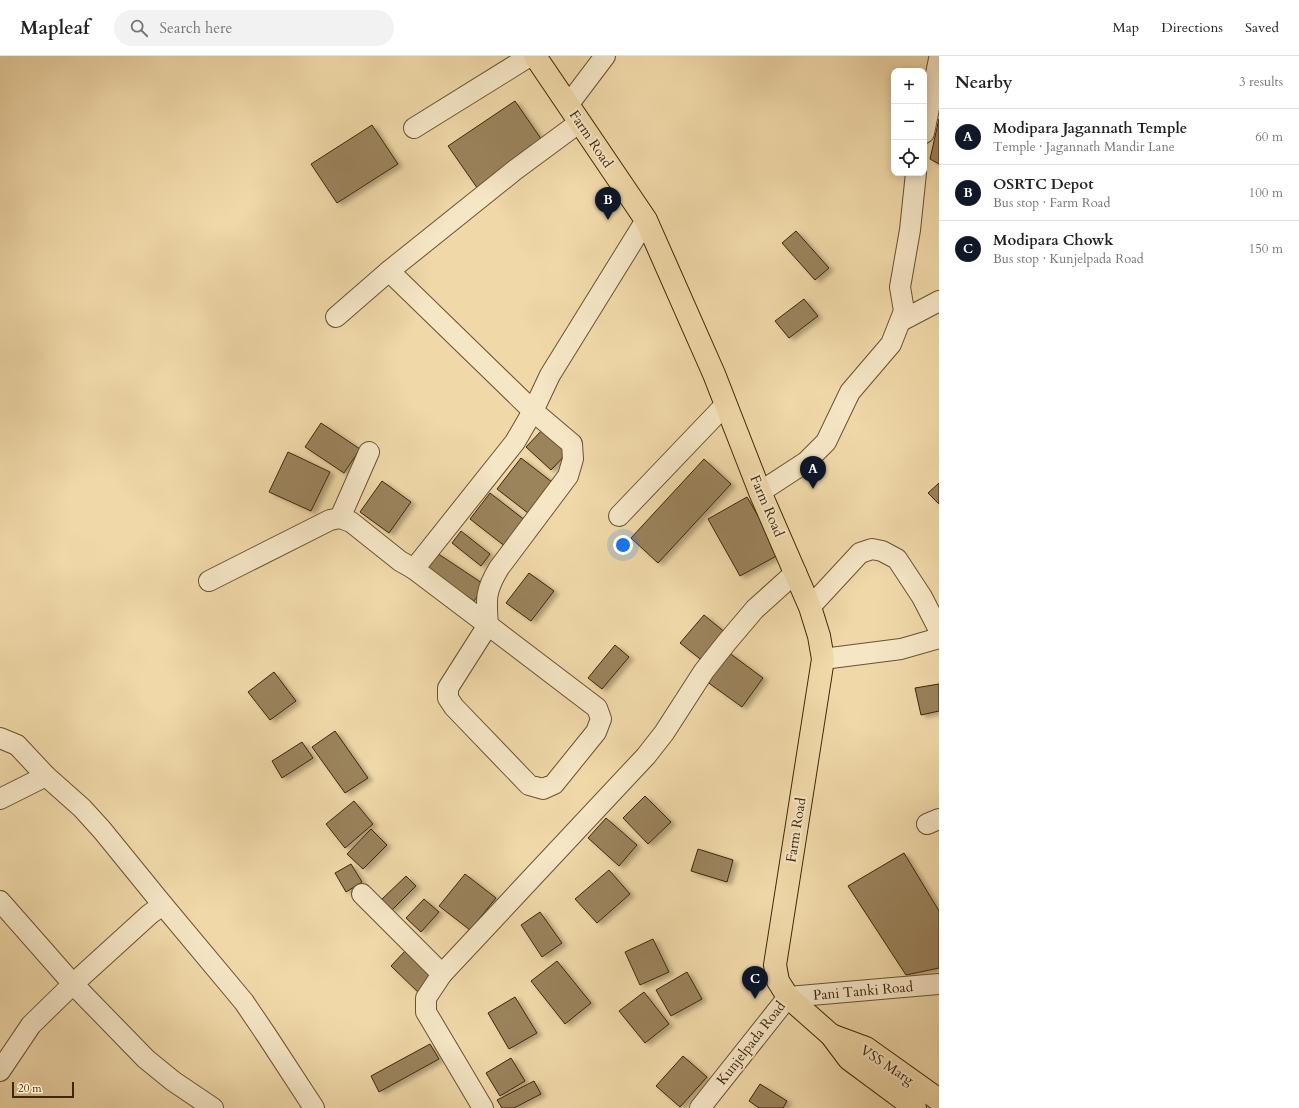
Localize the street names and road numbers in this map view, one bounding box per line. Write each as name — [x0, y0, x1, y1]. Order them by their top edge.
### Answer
street label: Farm Road — [565, 107, 617, 172]
street label: Farm Road — [745, 472, 789, 540]
street label: Farm Road — [781, 796, 811, 864]
street label: Pani Tanki Road — [812, 977, 914, 1005]
street label: Kunjelpada Road — [712, 997, 790, 1089]
street label: VSS Marg — [857, 1041, 918, 1089]

